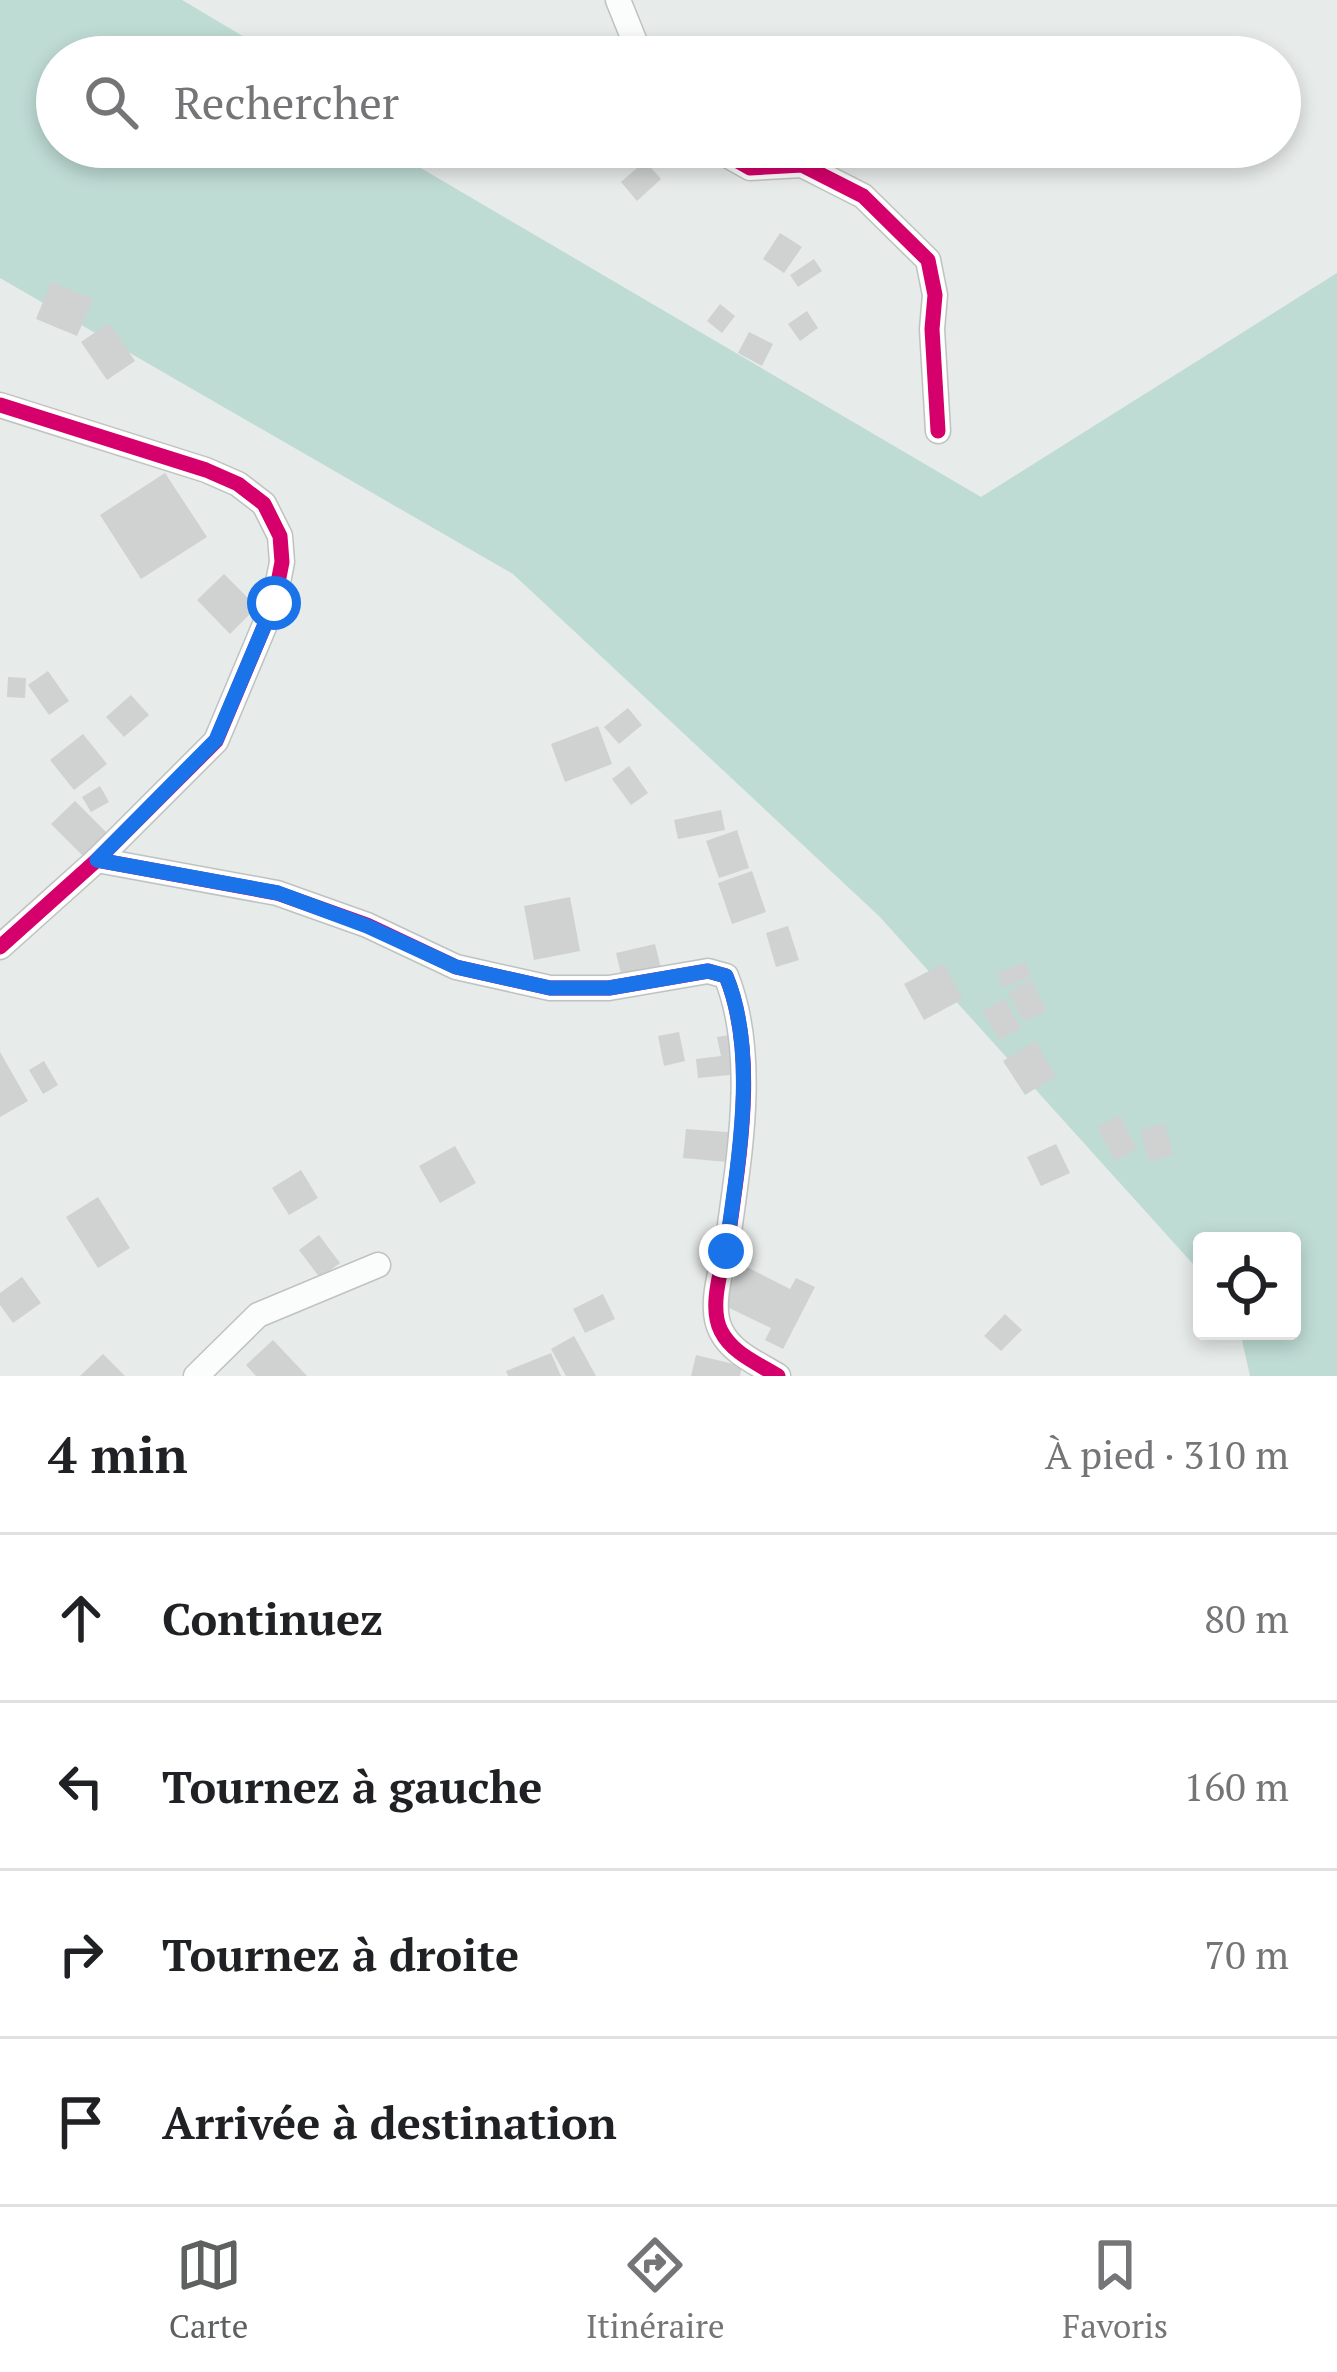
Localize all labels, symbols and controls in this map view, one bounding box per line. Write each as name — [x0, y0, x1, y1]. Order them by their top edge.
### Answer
search box — [36, 36, 1301, 168]
icon: search — [78, 69, 144, 135]
text: Rechercher — [174, 72, 399, 132]
route start — [247, 576, 301, 630]
route end — [699, 1224, 753, 1278]
map controls — [1193, 1232, 1301, 1340]
button: locate — [1193, 1232, 1301, 1340]
text: 4 min — [48, 1420, 188, 1488]
text: À pied · 310 m — [1045, 1428, 1289, 1480]
icon: ahead — [48, 1585, 114, 1651]
text: Continuez — [162, 1588, 383, 1648]
text: 80 m — [1204, 1592, 1289, 1644]
icon: left — [48, 1753, 114, 1819]
text: Tournez à gauche — [162, 1756, 542, 1816]
text: 160 m — [1184, 1760, 1289, 1812]
icon: right — [48, 1921, 114, 1987]
text: Tournez à droite — [162, 1924, 519, 1984]
text: 70 m — [1204, 1928, 1289, 1980]
icon: arrive — [48, 2089, 114, 2155]
text: Arrivée à destination — [162, 2092, 617, 2152]
tab: Carte — [169, 2232, 248, 2347]
tab: Itinéraire — [586, 2232, 725, 2347]
tab: Favoris — [1062, 2232, 1168, 2347]

